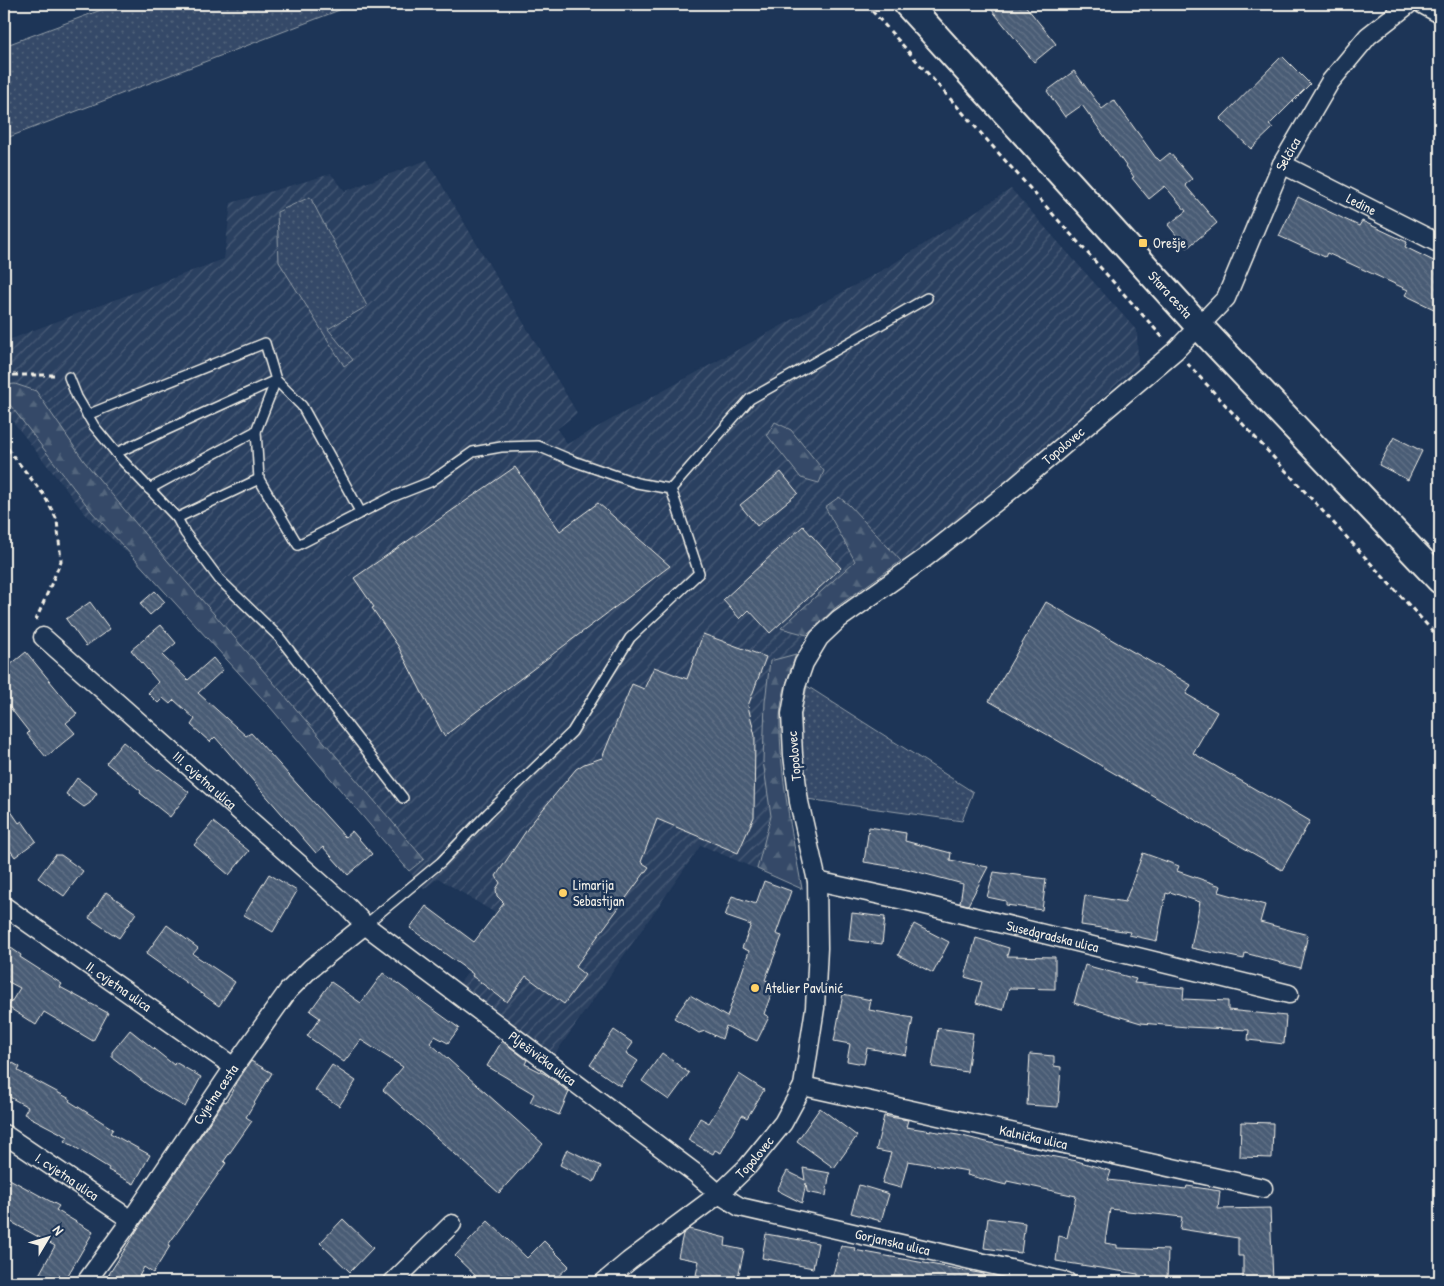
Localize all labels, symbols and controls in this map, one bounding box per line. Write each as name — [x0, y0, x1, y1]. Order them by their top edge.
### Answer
street label: Selčica — [1270, 133, 1305, 173]
street label: Ledine — [1343, 188, 1380, 219]
place label: Orešje — [1153, 233, 1186, 253]
marker: Orešje — [1137, 237, 1149, 249]
street label: Stara cesta — [1144, 266, 1197, 322]
street label: Topolovec — [1038, 422, 1088, 469]
street label: Topolovec — [782, 730, 806, 782]
street label: III. cvjetna ulica — [169, 746, 241, 814]
place label: Limarija Sebastijan — [573, 875, 625, 911]
marker: Limarija Sebastijan — [557, 887, 569, 899]
street label: Susedgradska ulica — [1005, 915, 1101, 956]
street label: II. cvjetna ulica — [82, 956, 156, 1016]
place label: Atelier Pavlinić — [765, 978, 843, 997]
marker: Atelier Pavlinić — [749, 982, 761, 994]
street label: Plješivička ulica — [505, 1026, 581, 1090]
street label: Cvjetna cesta — [188, 1060, 242, 1128]
street label: Kalnička ulica — [998, 1120, 1070, 1154]
street label: Topolovec — [731, 1131, 778, 1182]
street label: I. cvjetna ulica — [32, 1148, 103, 1205]
north arrow — [22, 1214, 72, 1264]
text: N — [49, 1221, 69, 1239]
street label: Gorjanska ulica — [853, 1224, 932, 1259]

